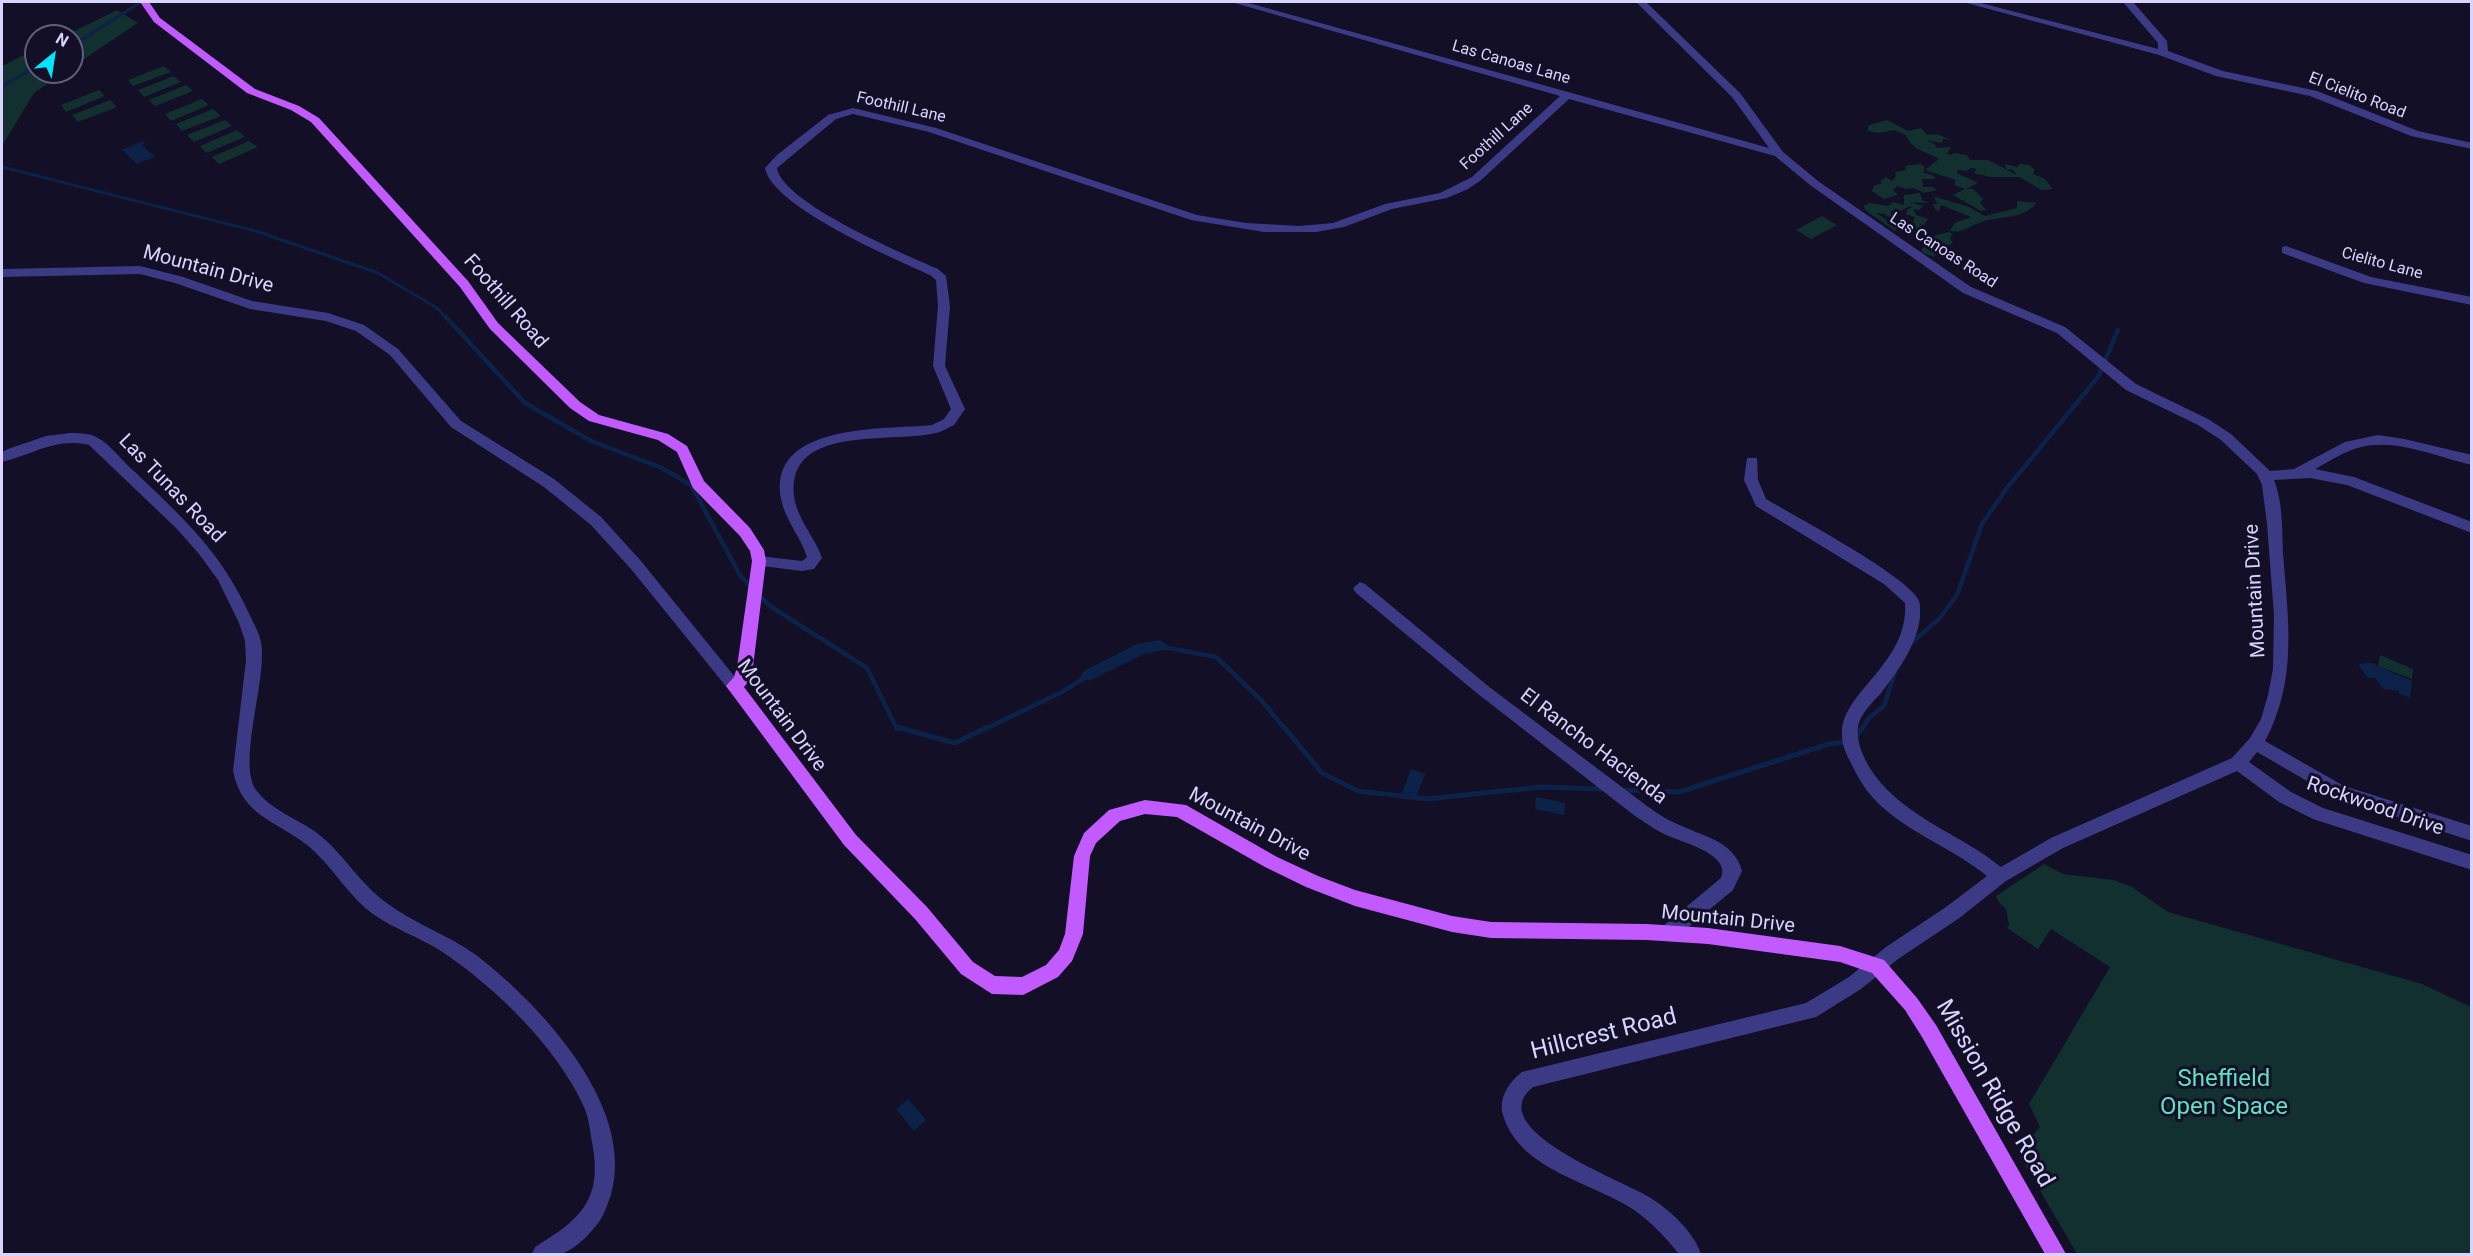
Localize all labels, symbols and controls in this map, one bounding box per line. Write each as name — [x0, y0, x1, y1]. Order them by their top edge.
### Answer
north arrow — [24, 24, 84, 84]
text: N — [53, 29, 72, 51]
street label: Las Canoas Lane — [1450, 37, 1572, 89]
street label: El Cielito Road — [2306, 69, 2408, 123]
street label: Foothill Lane — [854, 88, 948, 128]
street label: Foothill Lane — [1457, 99, 1537, 175]
street label: Las Canoas Road — [1886, 209, 2000, 293]
street label: Mountain Drive — [140, 241, 276, 299]
street label: Cielito Lane — [2339, 244, 2425, 284]
street label: Foothill Road — [458, 250, 552, 354]
street label: Las Tunas Road — [113, 430, 229, 548]
street label: Mountain Drive — [2241, 523, 2271, 659]
street label: Mountain Drive — [731, 655, 831, 777]
street label: El Rancho Hacienda — [1515, 684, 1671, 810]
street label: Rockwood Drive — [2303, 772, 2447, 842]
street label: Mountain Drive — [1184, 783, 1314, 867]
street label: Mountain Drive — [1660, 901, 1796, 939]
street label: Mission Ridge Road — [1929, 995, 2059, 1193]
street label: Hillcrest Road — [1528, 1003, 1680, 1067]
park label: Sheffield Open Space — [2160, 1066, 2288, 1122]

